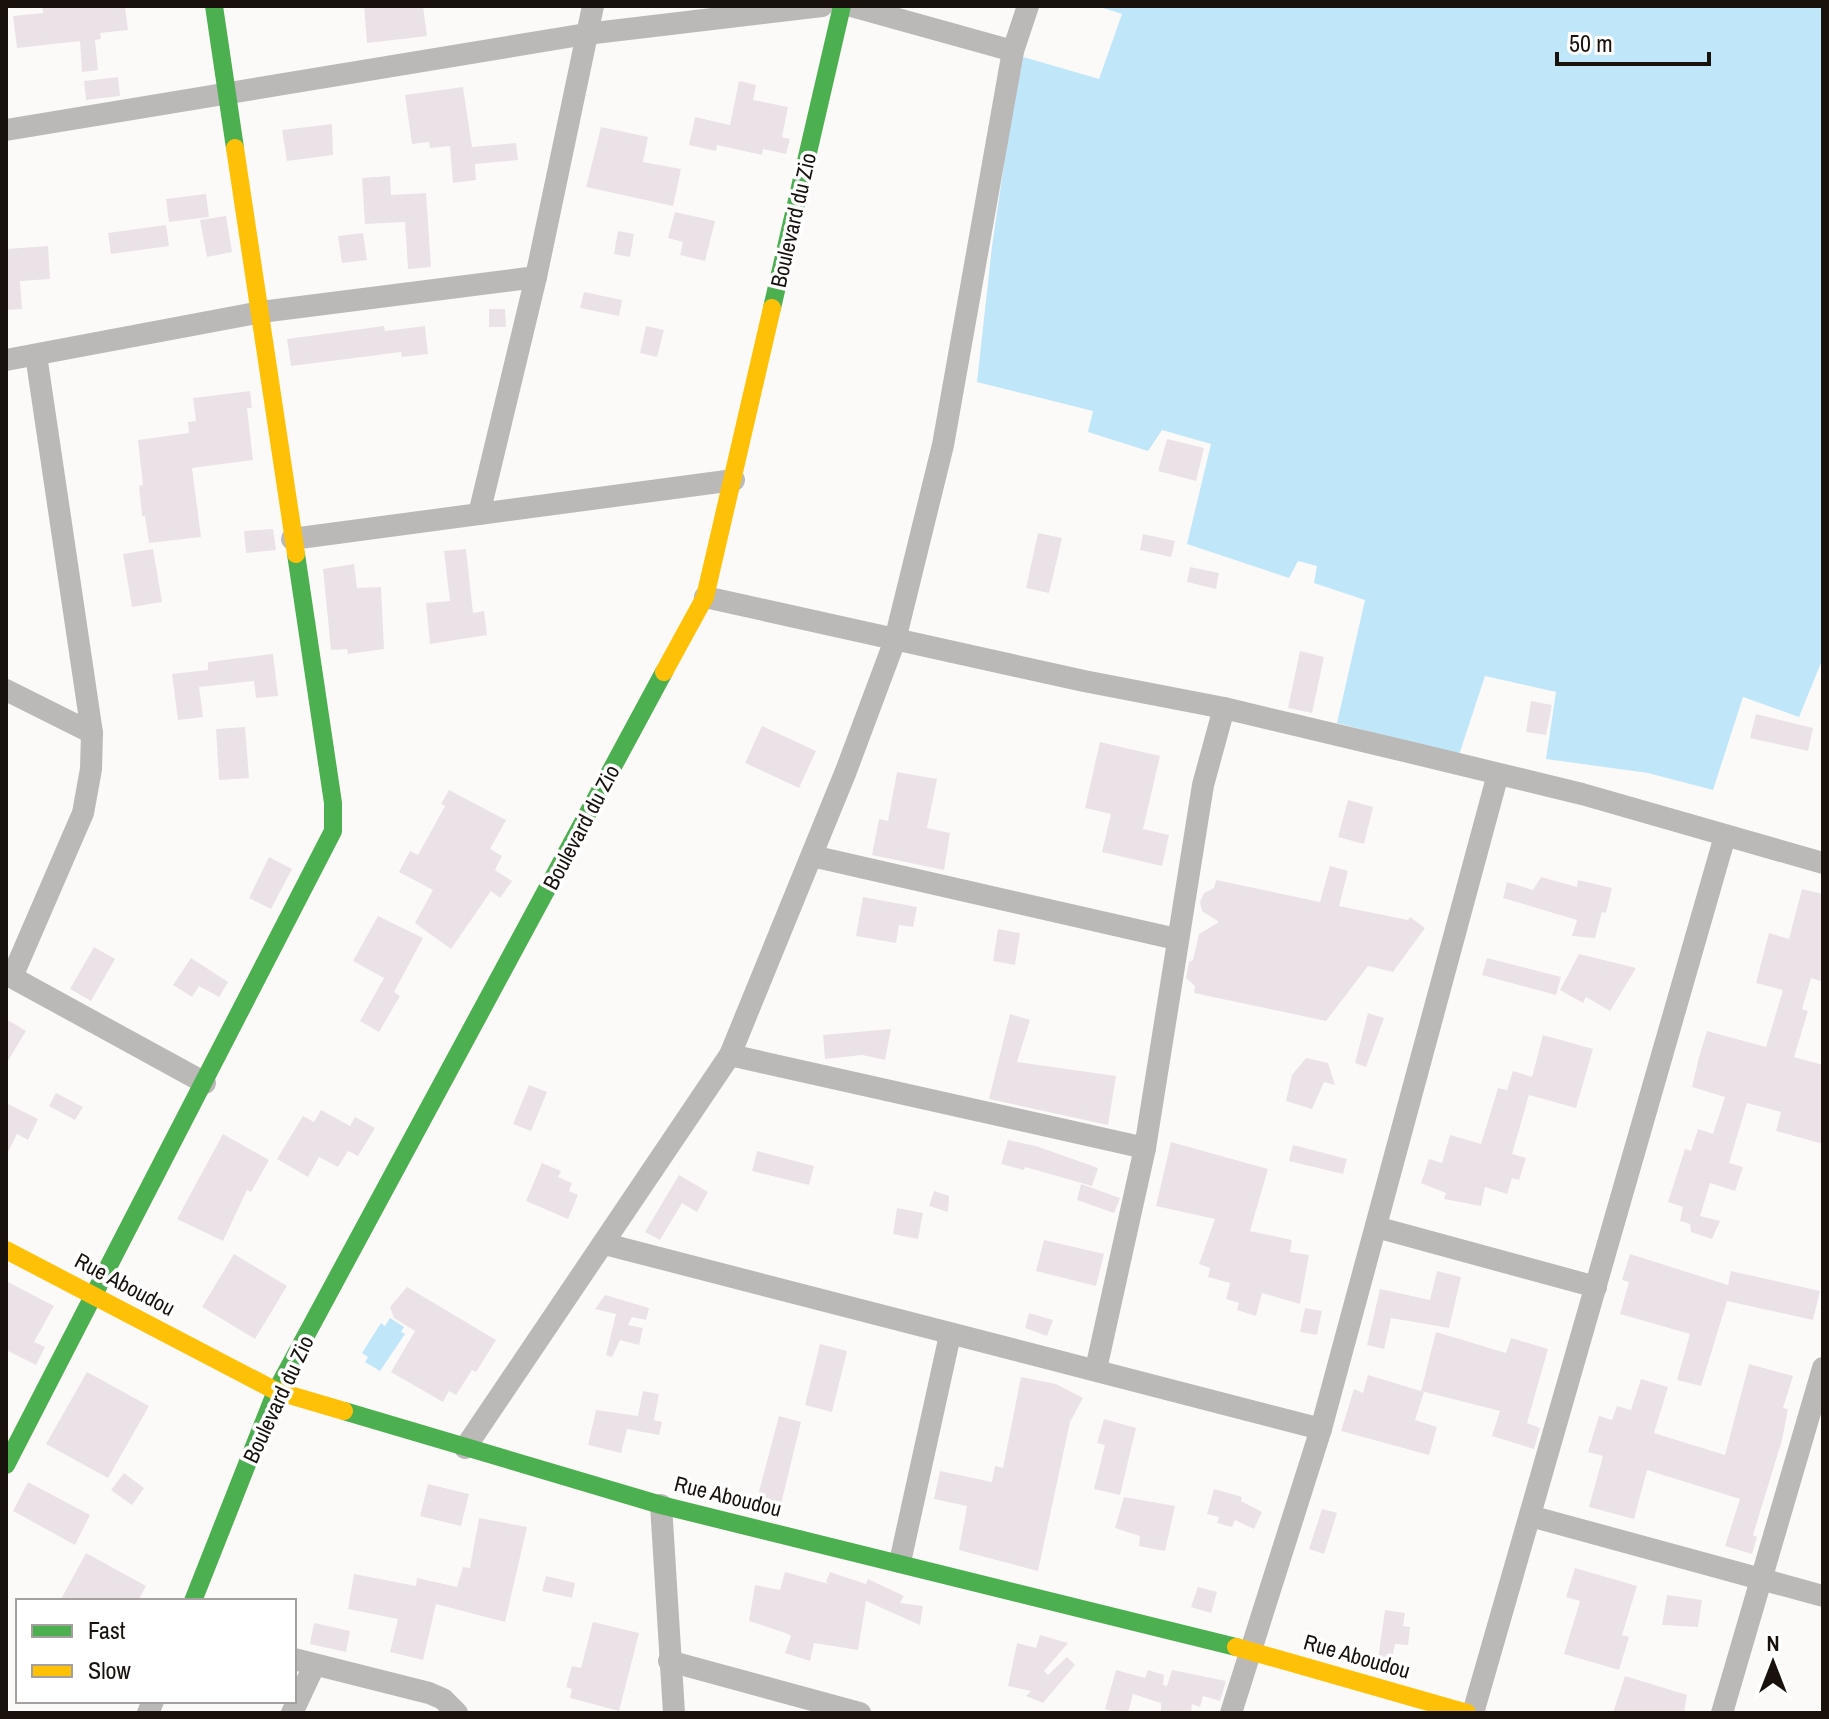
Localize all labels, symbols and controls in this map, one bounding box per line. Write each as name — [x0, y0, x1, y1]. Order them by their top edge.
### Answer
scale bar — [1557, 16, 1709, 66]
text: 50 m — [1569, 27, 1613, 59]
street label: Boulevard du Zio — [763, 150, 823, 290]
street label: Boulevard du Zio — [536, 759, 626, 895]
street label: Rue Aboudou — [70, 1245, 180, 1323]
street label: Boulevard du Zio — [235, 1330, 321, 1468]
street label: Rue Aboudou — [671, 1468, 785, 1524]
legend — [16, 1599, 296, 1703]
text: Fast — [88, 1614, 126, 1646]
north arrow — [1733, 1623, 1813, 1703]
street label: Rue Aboudou — [1300, 1627, 1414, 1685]
text: N — [1766, 1628, 1780, 1658]
text: Slow — [88, 1654, 131, 1686]

